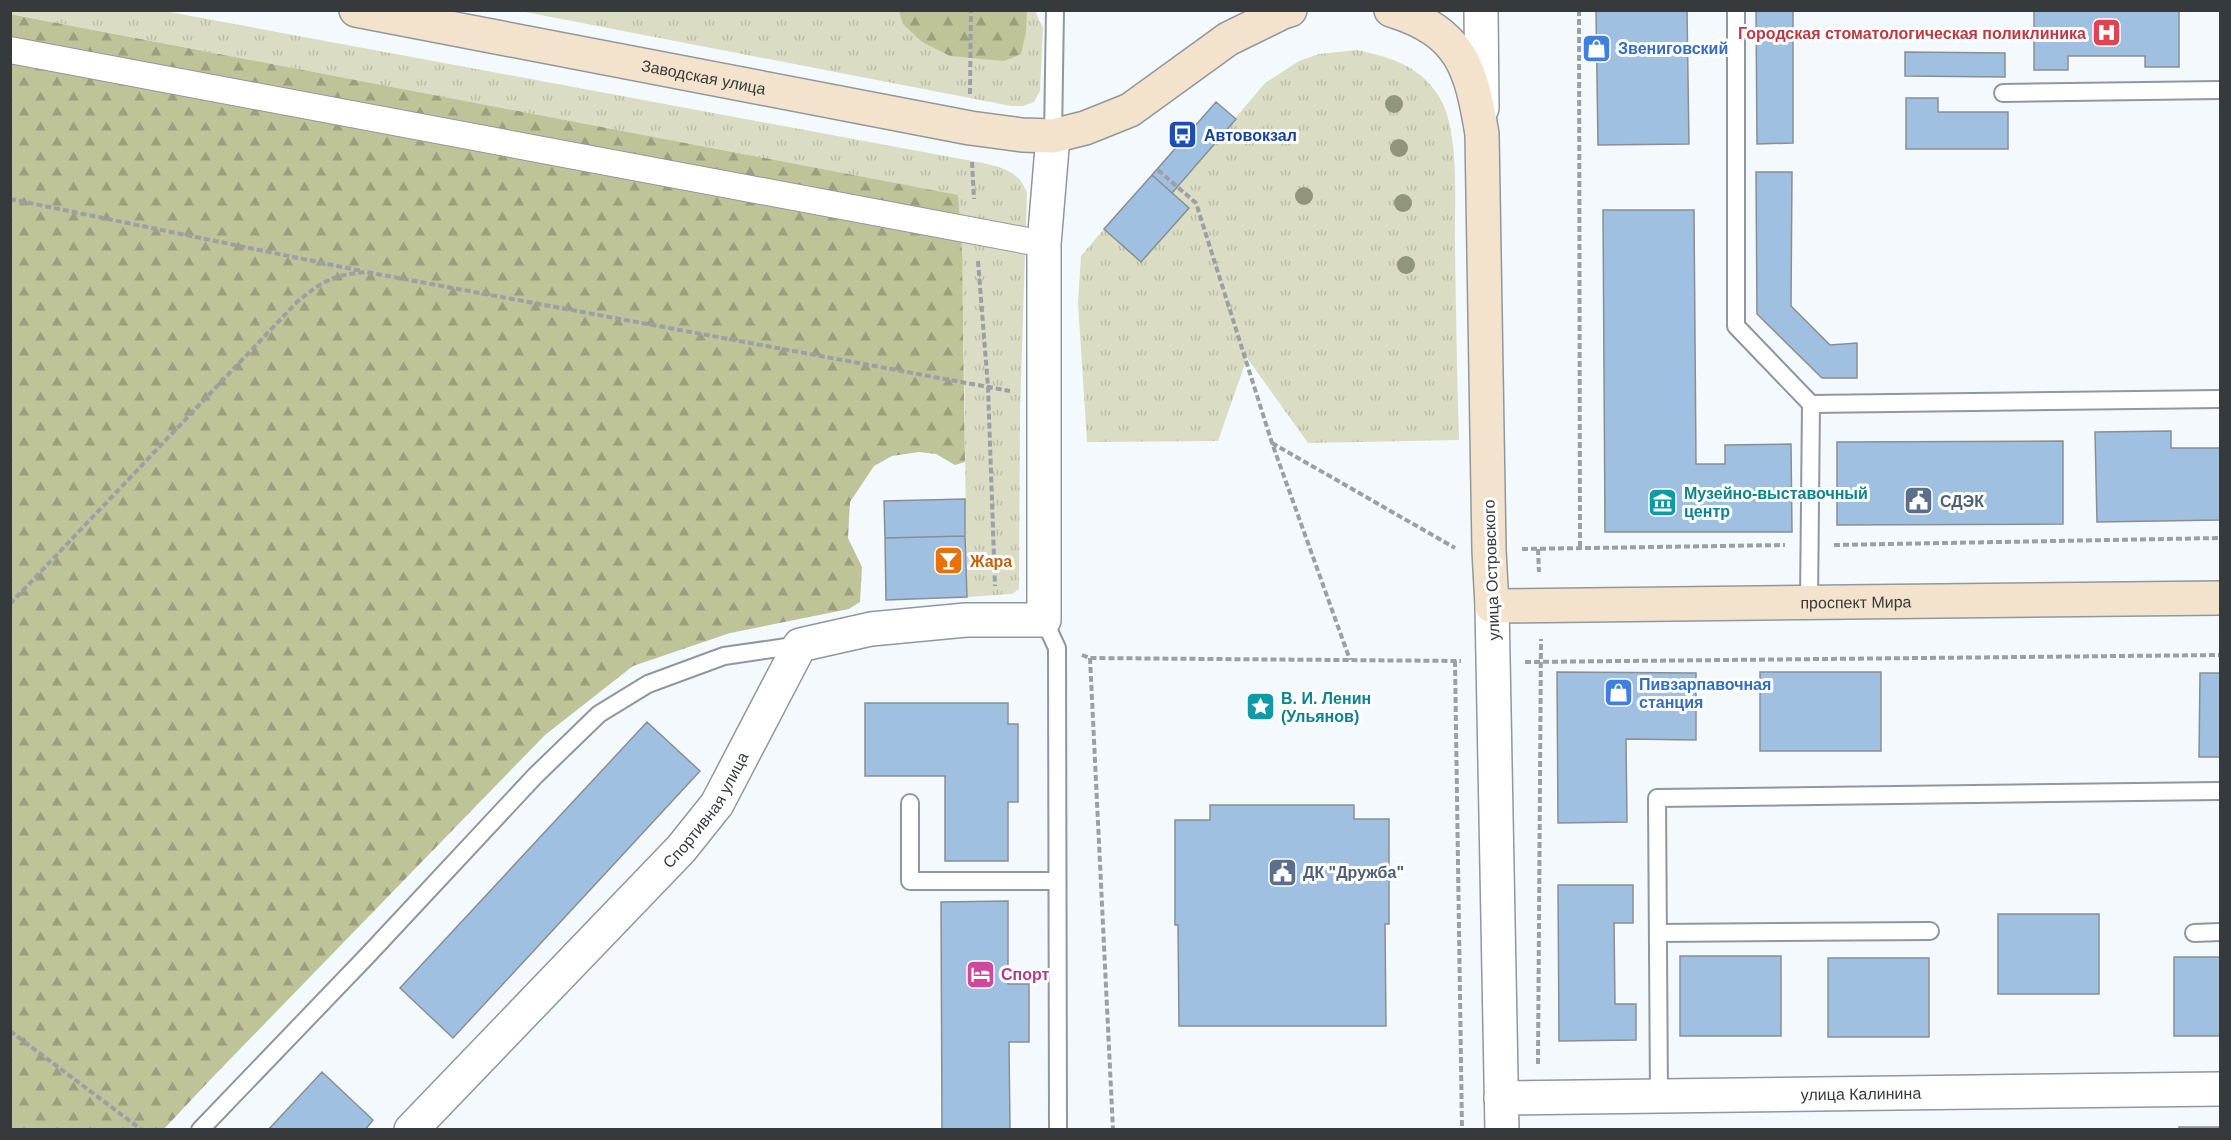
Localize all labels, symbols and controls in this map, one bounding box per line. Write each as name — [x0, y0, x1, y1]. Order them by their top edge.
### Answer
hospital icon: Городская стоматологическая поликлиника — [2091, 17, 2123, 49]
place label: Городская стоматологическая поликлиника — [1738, 25, 2086, 42]
shop icon: Звениговский — [1581, 32, 1613, 64]
place label: Звениговский — [1618, 40, 1728, 57]
street label: Заводская улица — [640, 57, 767, 98]
bus stop icon: Автовокзал — [1167, 119, 1199, 151]
place label: Автовокзал — [1204, 127, 1297, 144]
place label: Музейно-выставочный центр — [1684, 485, 1868, 520]
public building icon: СДЭК — [1903, 485, 1935, 517]
museum icon: Музейно-выставочный центр — [1647, 486, 1679, 518]
place label: СДЭК — [1940, 493, 1984, 510]
street label: улица Островского — [1481, 499, 1502, 641]
bar icon: Жара — [933, 545, 965, 577]
place label: Жара — [969, 553, 1012, 570]
street label: проспект Мира — [1800, 593, 1912, 612]
place label: Пивзарпавочная станция — [1639, 676, 1771, 711]
shop icon: Пивзарпавочная станция — [1602, 677, 1634, 709]
place label: В. И. Ленин (Ульянов) — [1281, 690, 1371, 725]
place icon: В. И. Ленин (Ульянов) — [1244, 691, 1276, 723]
street label: Спортивная улица — [660, 749, 752, 871]
public building icon: ДК "Дружба" — [1266, 856, 1298, 888]
place label: ДК "Дружба" — [1303, 864, 1404, 881]
hotel icon: Спорт — [964, 958, 996, 990]
place label: Спорт — [1001, 966, 1050, 983]
street label: улица Калинина — [1801, 1085, 1921, 1103]

